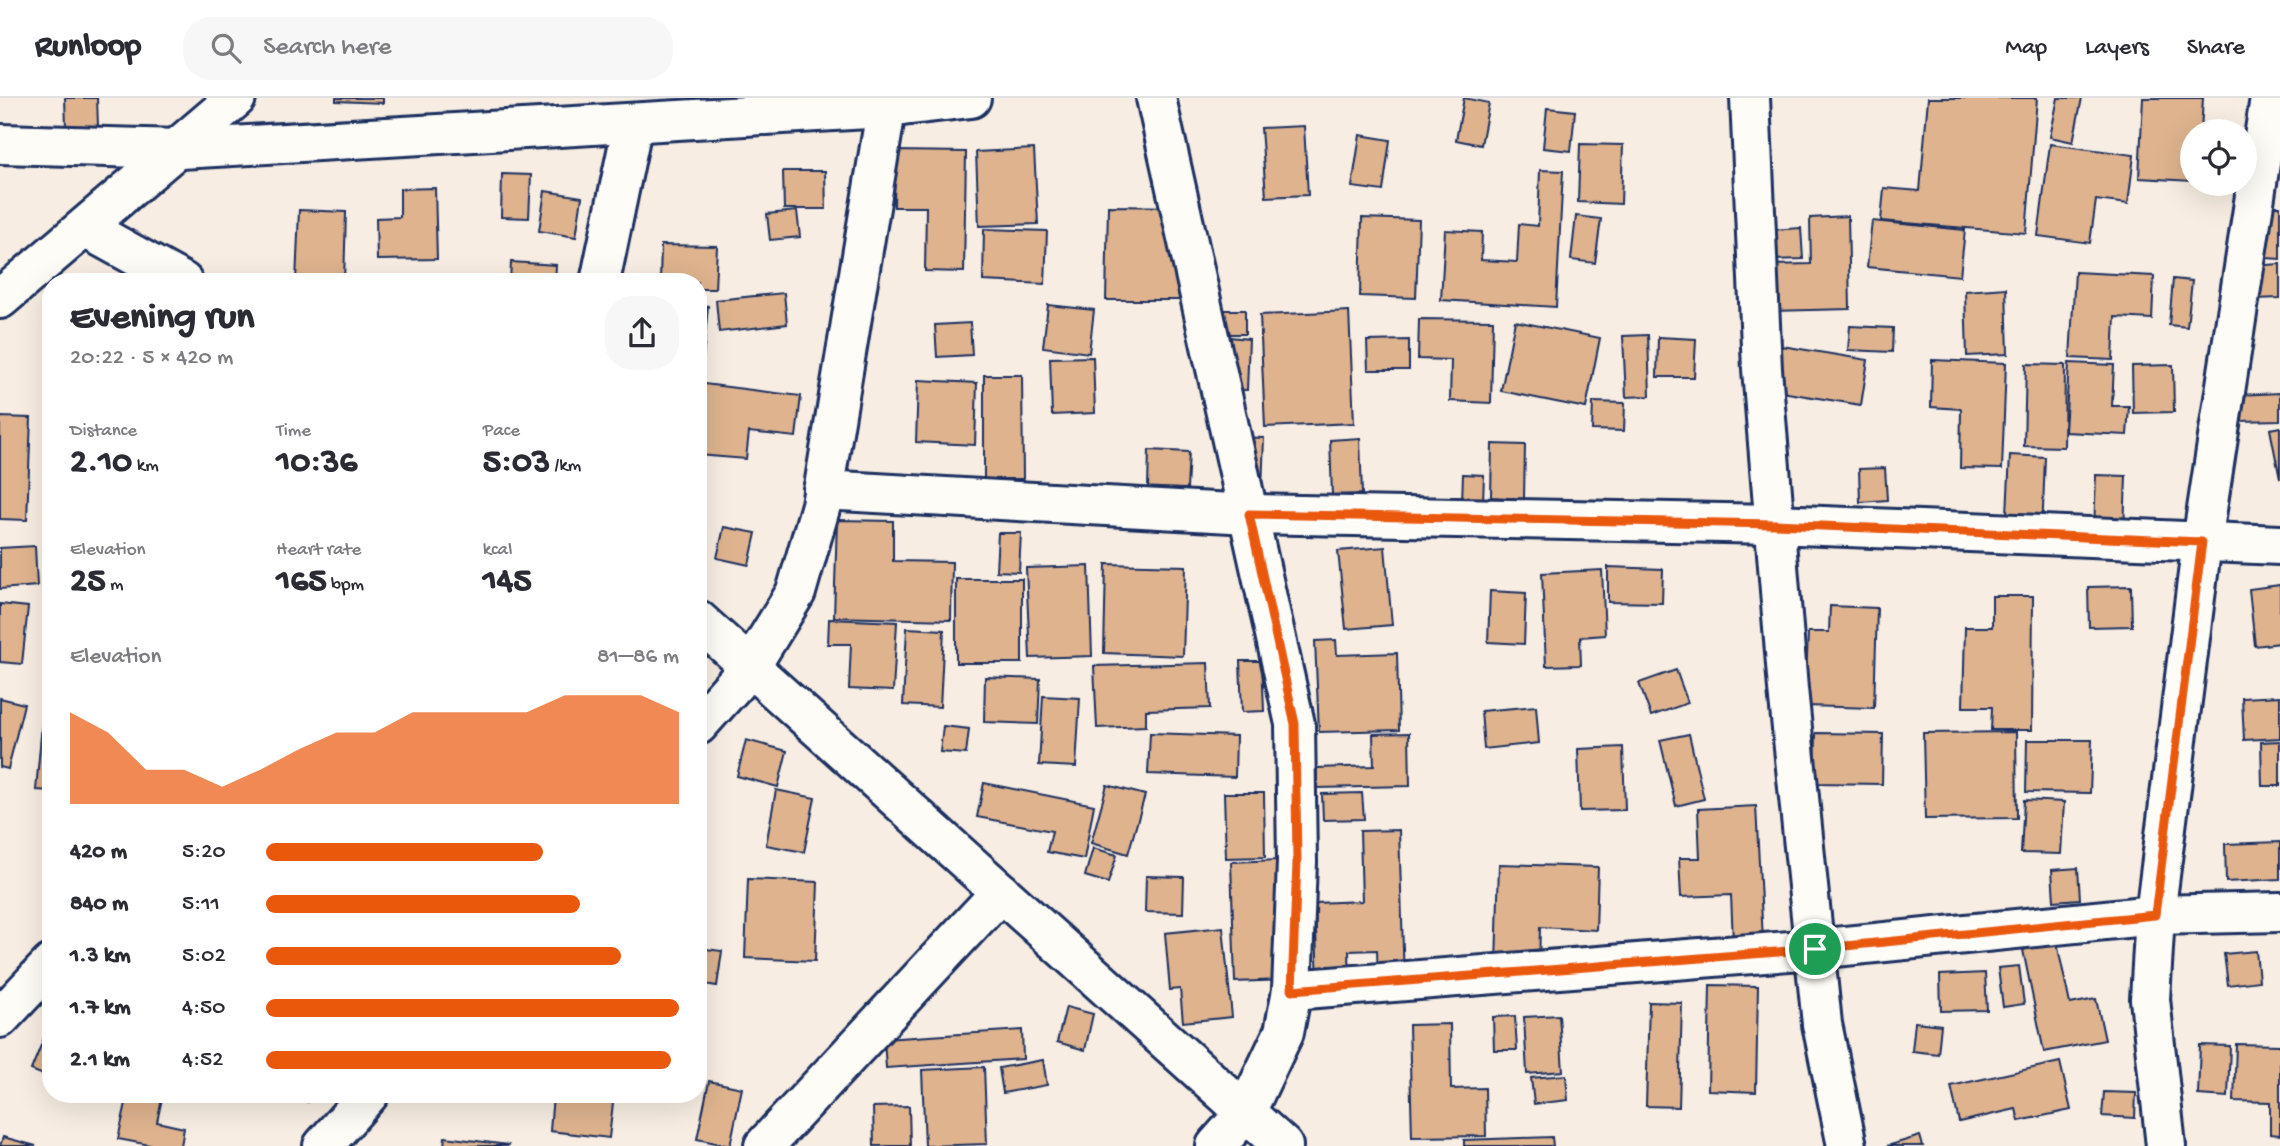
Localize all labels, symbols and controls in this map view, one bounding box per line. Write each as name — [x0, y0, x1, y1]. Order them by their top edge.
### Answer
search box — [183, 17, 673, 80]
text: Runloop — [35, 29, 141, 67]
icon: search — [207, 29, 245, 67]
text: Search here — [263, 33, 391, 64]
text: Map — [2005, 34, 2047, 63]
text: Layers — [2085, 34, 2149, 63]
text: Share — [2187, 34, 2245, 63]
map controls — [2180, 119, 2257, 196]
button: locate — [2180, 119, 2257, 196]
button: share — [605, 296, 679, 370]
text: Evening run — [70, 297, 254, 341]
text: 20:22 · 5 × 420 m — [70, 345, 233, 372]
text: Distance — [70, 420, 137, 443]
text: Time — [276, 420, 311, 443]
text: Pace — [483, 420, 520, 443]
text: 2.10 — [70, 443, 132, 484]
text: 10:36 — [276, 443, 357, 484]
text: 5:03 — [483, 443, 550, 484]
text: km — [132, 455, 159, 478]
text: /km — [550, 455, 581, 478]
text: Elevation — [70, 539, 146, 562]
text: Heart rate — [276, 539, 361, 562]
text: kcal — [483, 539, 512, 562]
text: 25 — [70, 562, 106, 603]
text: 165 — [276, 562, 327, 603]
text: 145 — [483, 562, 532, 603]
text: m — [106, 574, 124, 597]
text: bpm — [327, 574, 364, 597]
text: Elevation — [70, 644, 161, 671]
text: 81–86 m — [597, 644, 679, 671]
text: 420 m — [70, 839, 127, 866]
text: 5:20 — [182, 839, 226, 866]
text: 840 m — [70, 891, 128, 918]
text: 5:11 — [182, 891, 220, 918]
pin — [1785, 919, 1845, 979]
icon: arrive — [1796, 930, 1834, 968]
text: 1.3 km — [70, 943, 130, 970]
text: 5:02 — [182, 943, 226, 970]
text: 1.7 km — [70, 995, 131, 1022]
text: 4:50 — [182, 995, 225, 1022]
text: 2.1 km — [70, 1047, 130, 1074]
text: 4:52 — [182, 1047, 223, 1074]

